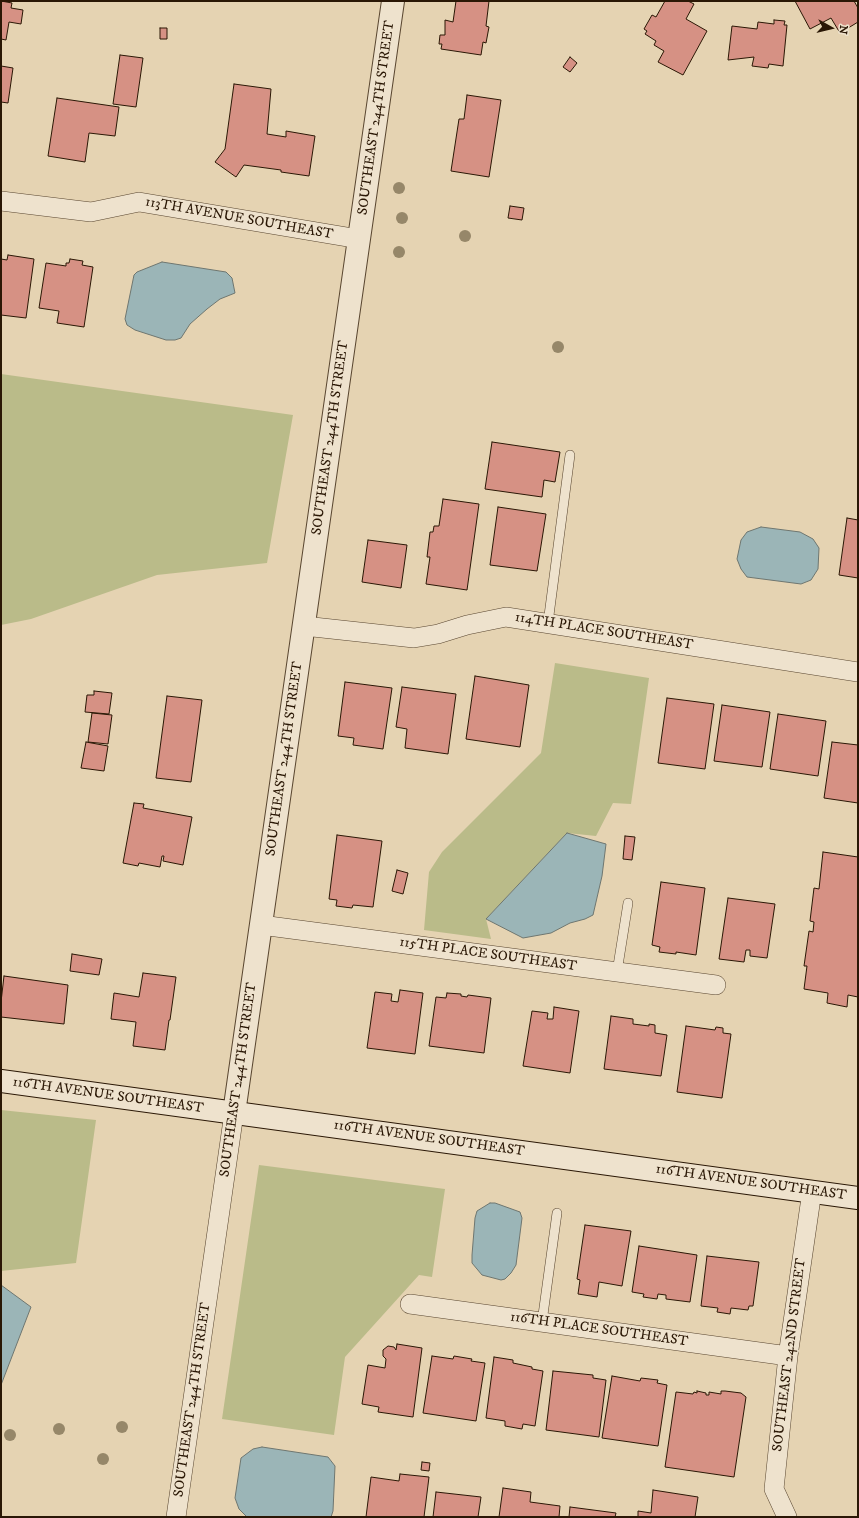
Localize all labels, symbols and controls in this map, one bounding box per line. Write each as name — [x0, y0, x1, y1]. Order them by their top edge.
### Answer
north arrow — [811, 8, 851, 48]
street label: SOUTHEAST 244TH STREET — [355, 20, 399, 216]
text: N — [835, 24, 850, 35]
street label: 113TH AVENUE SOUTHEAST — [144, 194, 334, 244]
street label: SOUTHEAST 244TH STREET — [309, 340, 353, 536]
street label: 114TH PLACE SOUTHEAST — [514, 610, 694, 654]
street label: SOUTHEAST 244TH STREET — [263, 661, 307, 857]
street label: 115TH PLACE SOUTHEAST — [398, 934, 578, 976]
street label: SOUTHEAST 244TH STREET — [217, 982, 261, 1178]
street label: 116TH AVENUE SOUTHEAST — [11, 1074, 205, 1118]
street label: 116TH AVENUE SOUTHEAST — [332, 1117, 526, 1161]
street label: 116TH AVENUE SOUTHEAST — [654, 1161, 848, 1205]
street label: SOUTHEAST 242ND STREET — [770, 1257, 810, 1453]
street label: SOUTHEAST 244TH STREET — [171, 1302, 215, 1498]
street label: 116TH PLACE SOUTHEAST — [509, 1309, 689, 1351]

